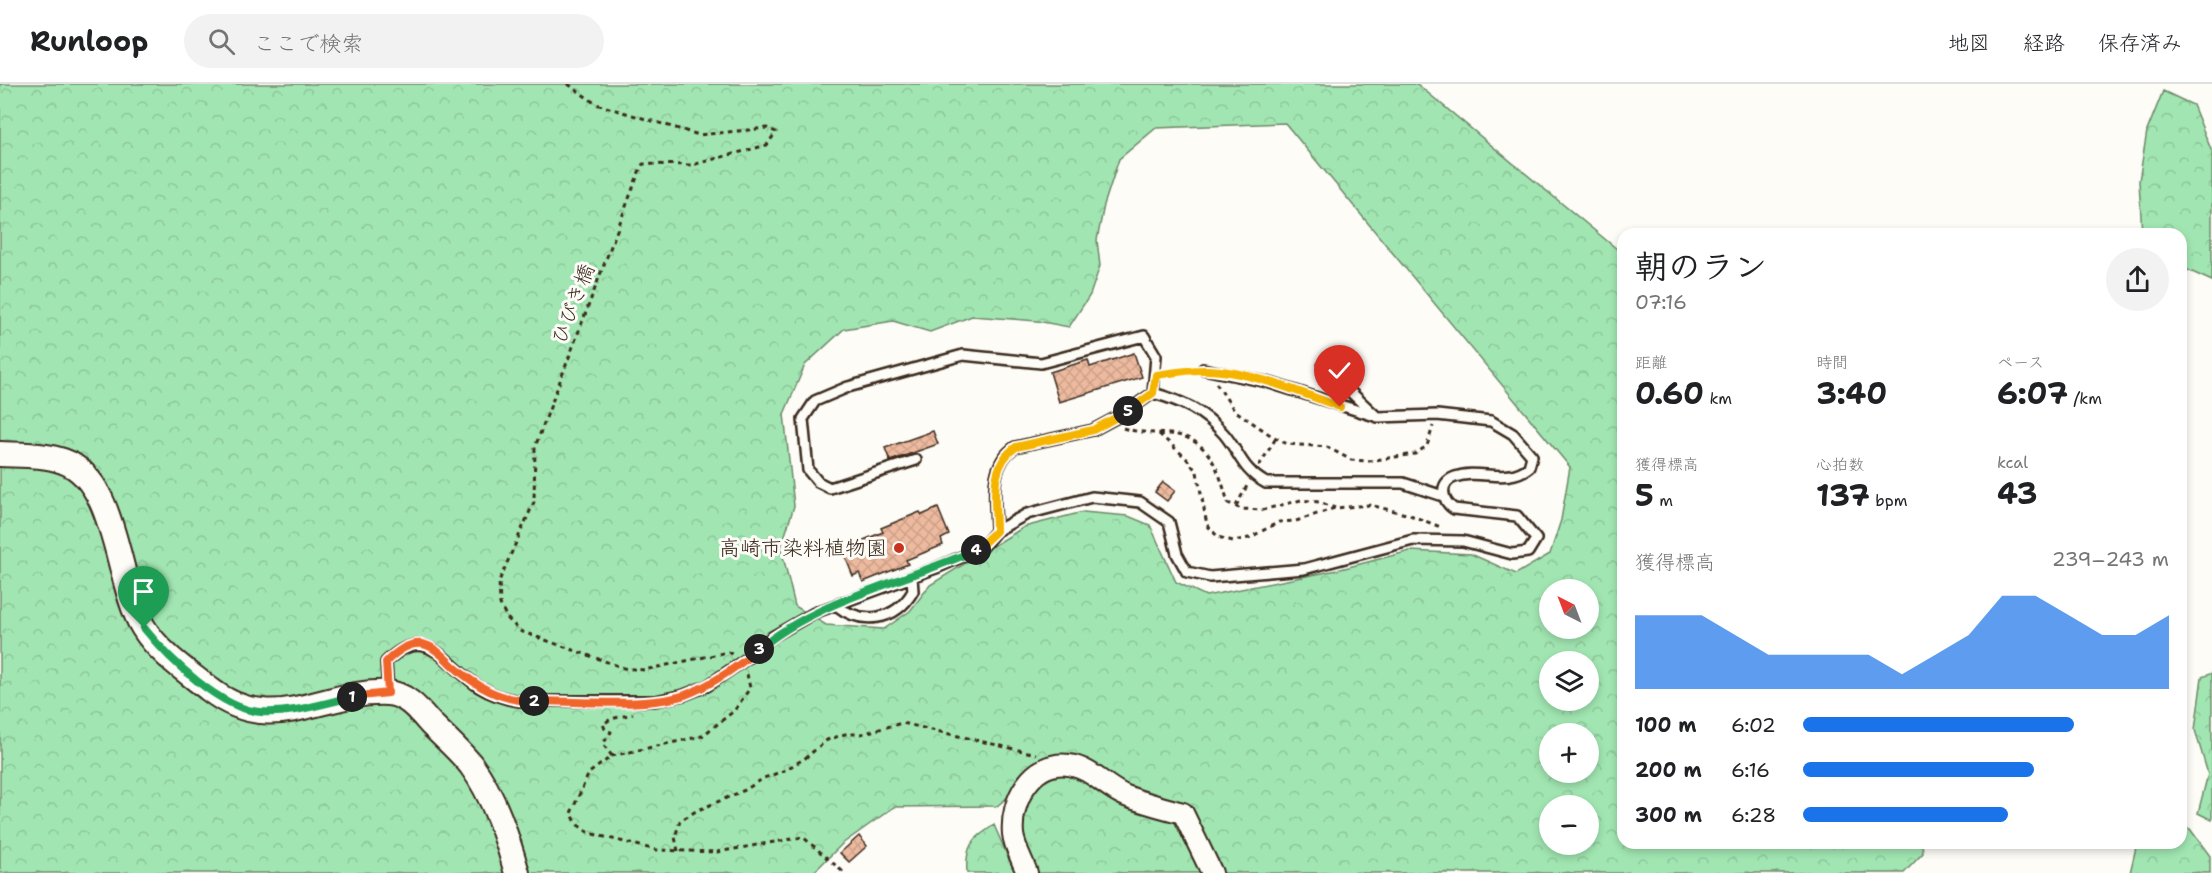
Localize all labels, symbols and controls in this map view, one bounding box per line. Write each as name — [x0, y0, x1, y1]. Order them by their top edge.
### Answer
search box — [184, 14, 604, 68]
text: Runloop — [30, 22, 148, 60]
icon: search — [205, 25, 238, 58]
text: ここで検索 — [253, 29, 363, 58]
text: 地図 — [1948, 29, 1990, 57]
text: 経路 — [2023, 29, 2065, 57]
text: 保存済み — [2098, 29, 2182, 57]
text: 朝のラン — [1635, 244, 1767, 289]
button: share — [2106, 248, 2169, 311]
street label: ひびき橋 — [545, 260, 601, 348]
text: 07:16 — [1635, 289, 1687, 315]
pin — [1314, 345, 1365, 407]
text: 距離 — [1635, 352, 1667, 373]
text: 時間 — [1816, 352, 1848, 373]
text: ペース — [1997, 352, 2044, 373]
icon: check — [1323, 354, 1356, 387]
text: 0.60 — [1635, 373, 1704, 414]
text: 3:40 — [1816, 373, 1887, 414]
text: 6:07 — [1997, 373, 2068, 414]
text: km — [1704, 388, 1732, 409]
text: /km — [2068, 388, 2102, 409]
pin: 5 — [1113, 396, 1143, 426]
text: 5 — [1123, 400, 1133, 421]
text: kcal — [1997, 452, 2028, 473]
text: 獲得標高 — [1635, 454, 1699, 475]
text: 心拍数 — [1816, 454, 1864, 475]
text: 43 — [1997, 473, 2037, 514]
text: 5 — [1635, 475, 1654, 516]
text: 137 — [1816, 475, 1870, 516]
text: m — [1654, 490, 1673, 511]
text: bpm — [1870, 490, 1907, 511]
place label: 高崎市染料植物園 — [719, 534, 887, 562]
pin: 4 — [961, 535, 991, 565]
text: 4 — [970, 539, 982, 560]
marker: 高崎市染料植物園 — [892, 541, 906, 555]
text: 239–243 m — [2052, 546, 2169, 572]
text: 獲得標高 — [1635, 549, 1715, 575]
pin — [118, 566, 169, 628]
icon: arrive — [127, 575, 160, 608]
north arrow — [1539, 579, 1599, 639]
map controls — [1539, 579, 1599, 855]
pin: 3 — [744, 634, 774, 664]
text: 3 — [753, 638, 765, 659]
button: layers — [1539, 651, 1599, 711]
pin: 1 — [337, 682, 367, 712]
text: 1 — [348, 686, 356, 707]
pin: 2 — [519, 686, 549, 716]
text: 2 — [528, 690, 540, 711]
text: 100 m — [1635, 712, 1697, 738]
text: 6:02 — [1731, 712, 1776, 738]
button: + — [1539, 723, 1599, 783]
text: 200 m — [1635, 757, 1702, 783]
text: 6:16 — [1731, 757, 1770, 783]
button: − — [1539, 795, 1599, 855]
text: 300 m — [1635, 802, 1702, 828]
text: 6:28 — [1731, 802, 1776, 828]

